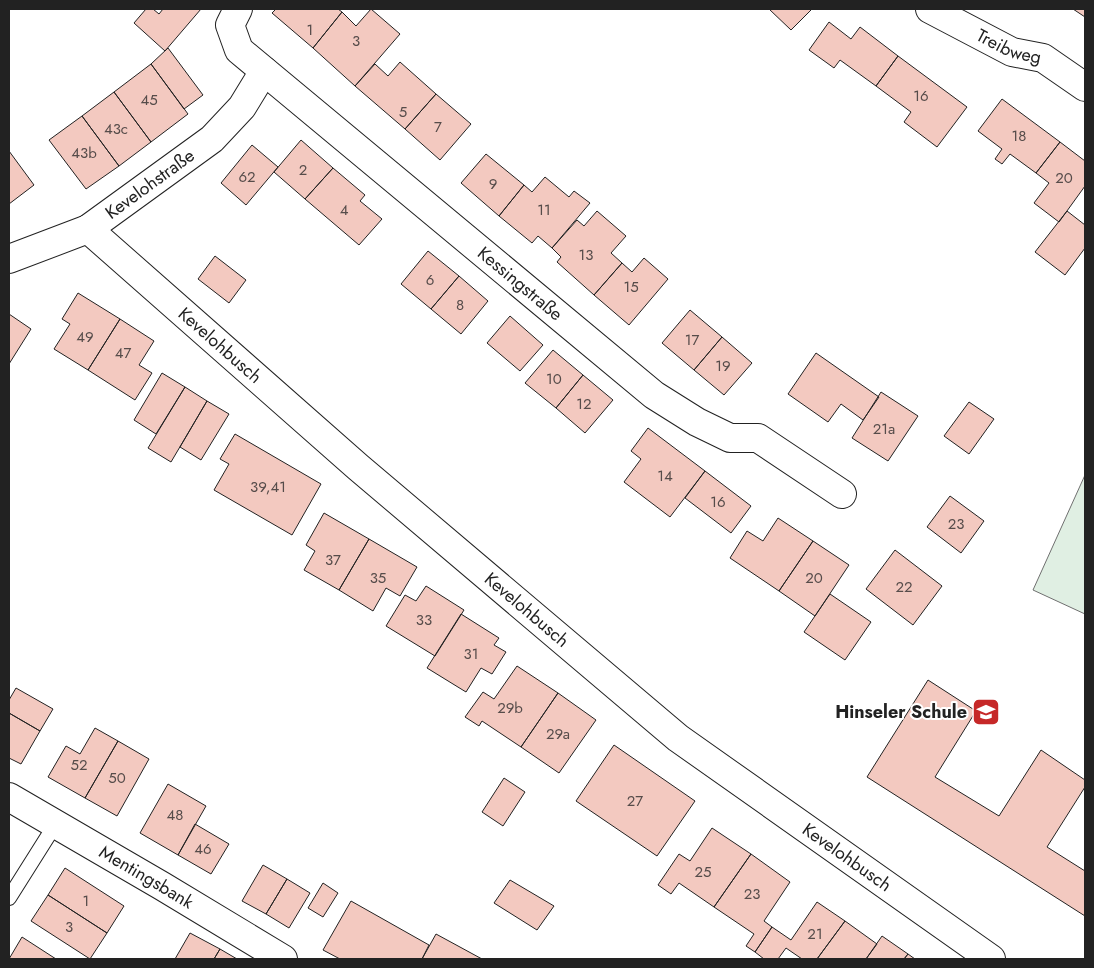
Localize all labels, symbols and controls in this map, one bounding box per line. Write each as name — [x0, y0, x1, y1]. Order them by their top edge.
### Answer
house number: 1 — [307, 19, 313, 41]
street label: Treibweg — [972, 22, 1044, 70]
house number: 3 — [352, 30, 360, 52]
house number: 16 — [913, 85, 929, 107]
house number: 45 — [140, 89, 158, 111]
house number: 5 — [399, 101, 407, 123]
house number: 7 — [434, 116, 442, 138]
house number: 43c — [104, 118, 128, 140]
house number: 18 — [1012, 125, 1026, 147]
house number: 43b — [71, 142, 97, 164]
street label: Kevelohstraße — [100, 143, 200, 225]
house number: 2 — [299, 159, 307, 181]
house number: 62 — [238, 166, 256, 188]
house number: 20 — [1055, 167, 1073, 189]
house number: 9 — [489, 173, 497, 195]
house number: 4 — [340, 199, 349, 221]
house number: 11 — [537, 199, 551, 221]
street label: Kessingstraße — [472, 241, 568, 327]
house number: 13 — [579, 244, 593, 266]
house number: 6 — [426, 269, 434, 291]
house number: 15 — [623, 276, 639, 298]
house number: 8 — [456, 294, 464, 316]
street label: Kevelohbusch — [172, 301, 268, 390]
house number: 49 — [76, 326, 94, 348]
house number: 17 — [685, 329, 699, 351]
house number: 47 — [115, 342, 131, 364]
house number: 19 — [715, 355, 731, 377]
house number: 10 — [546, 368, 562, 390]
house number: 12 — [576, 393, 592, 415]
house number: 21a — [873, 418, 895, 440]
house number: 14 — [657, 465, 673, 487]
house number: 39,41 — [250, 476, 286, 498]
house number: 16 — [710, 491, 726, 513]
house number: 23 — [948, 513, 964, 535]
house number: 37 — [325, 549, 341, 571]
street label: Kevelohbusch — [479, 566, 575, 653]
house number: 35 — [370, 567, 386, 589]
house number: 20 — [805, 567, 823, 589]
house number: 22 — [895, 576, 913, 598]
house number: 33 — [416, 609, 432, 631]
house number: 31 — [464, 643, 478, 665]
house number: 29b — [497, 697, 523, 719]
school or university icon: Hinseler Schule — [971, 697, 1001, 727]
place label: Hinseler Schule — [835, 699, 967, 725]
house number: 29a — [546, 723, 570, 745]
house number: 52 — [71, 754, 88, 776]
house number: 50 — [108, 767, 126, 789]
house number: 27 — [627, 790, 643, 812]
house number: 48 — [167, 804, 183, 826]
street label: Kevelohbusch — [797, 817, 897, 898]
house number: 46 — [194, 838, 212, 860]
street label: Mentingsbank — [94, 839, 199, 915]
house number: 25 — [695, 861, 712, 883]
house number: 23 — [744, 883, 760, 905]
house number: 1 — [83, 890, 89, 912]
house number: 3 — [65, 916, 73, 938]
house number: 21 — [807, 923, 823, 945]

